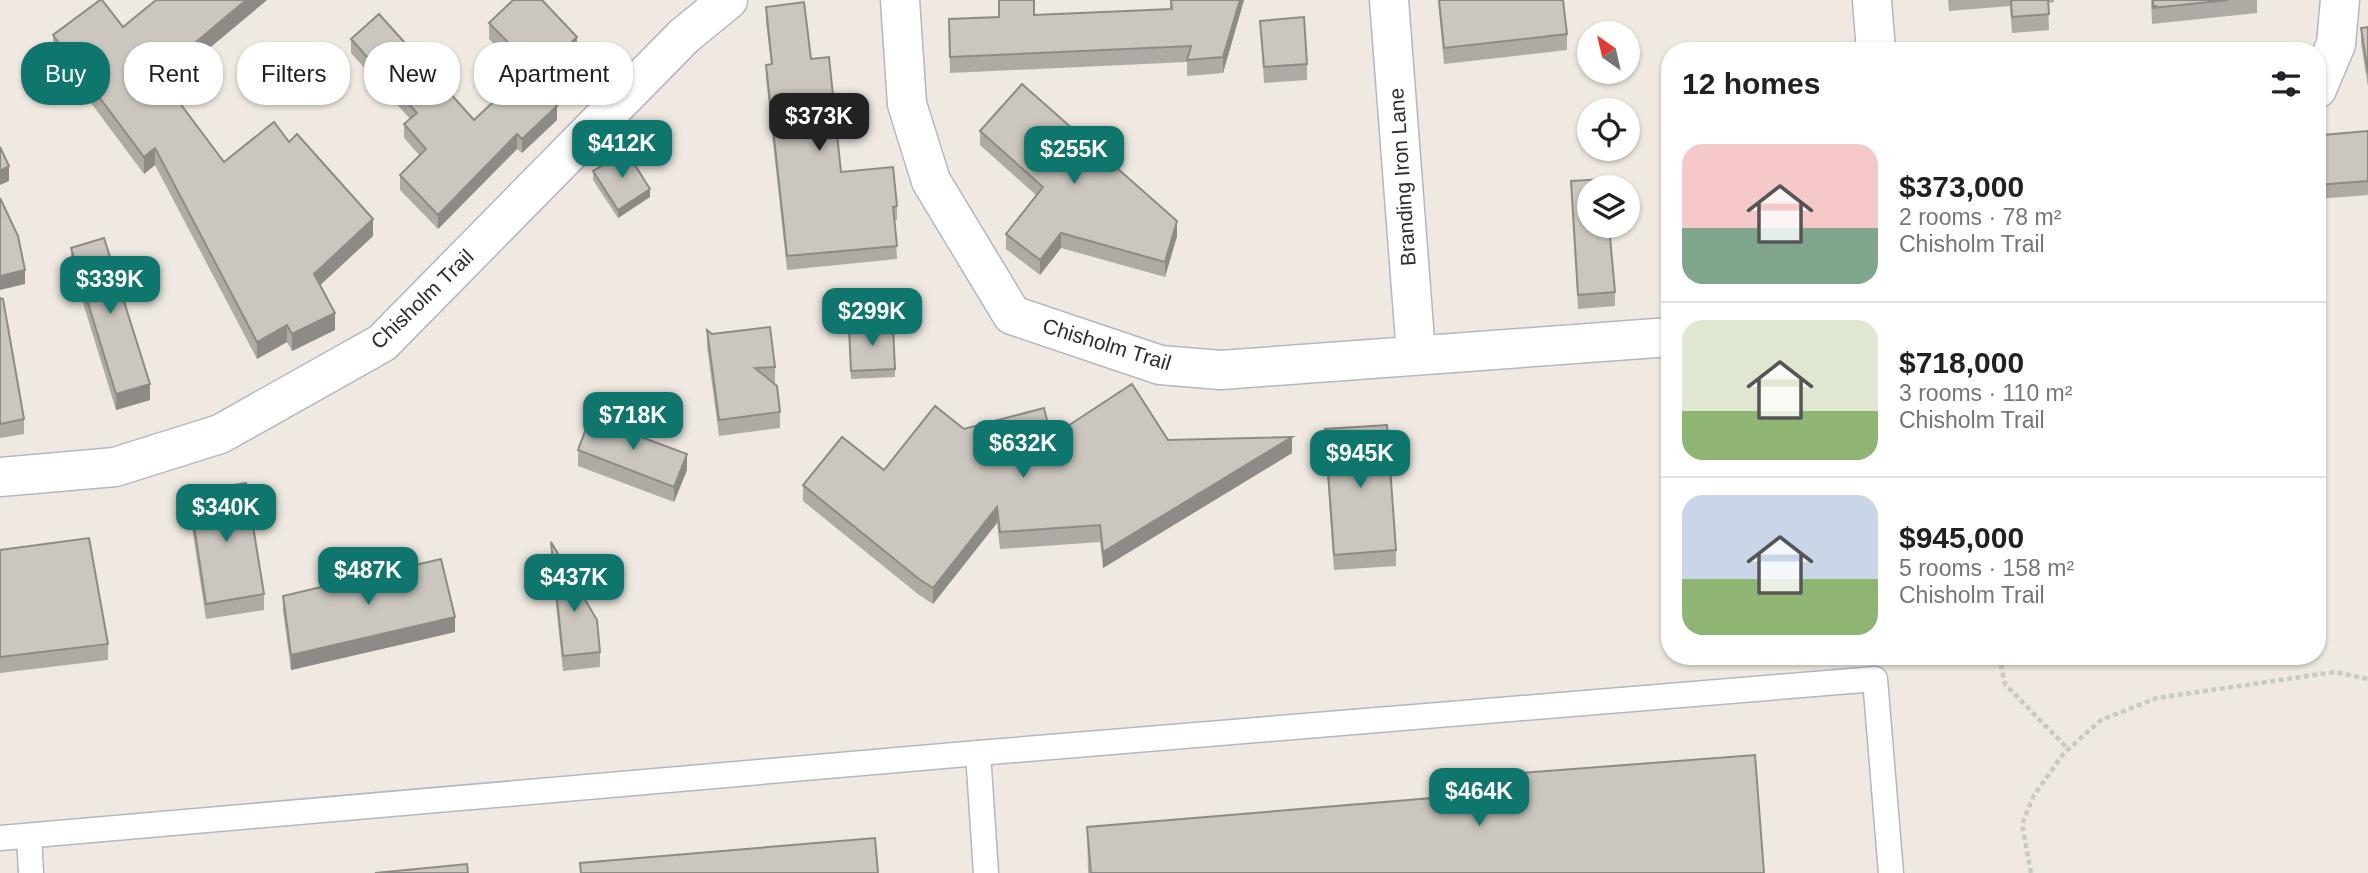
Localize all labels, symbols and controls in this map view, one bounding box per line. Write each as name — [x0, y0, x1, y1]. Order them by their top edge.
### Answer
north arrow — [1577, 21, 1640, 84]
map controls — [1577, 21, 1640, 238]
chip: Buy — [21, 42, 110, 105]
chip: Rent — [124, 42, 223, 105]
chip: Filters — [237, 42, 350, 105]
chip: New — [364, 42, 460, 105]
chip: Apartment — [474, 42, 633, 105]
icon: filters — [2267, 65, 2305, 103]
text: 12 homes — [1682, 67, 1820, 100]
street label: Branding Iron Lane — [1384, 87, 1420, 267]
pin: $373K — [770, 94, 868, 153]
button: locate — [1577, 98, 1640, 161]
text: $373K — [785, 103, 853, 129]
pin: $412K — [573, 120, 671, 180]
pin: $255K — [1025, 127, 1123, 186]
text: $412K — [588, 130, 656, 156]
text: $255K — [1040, 136, 1108, 162]
text: $373,000 — [1899, 170, 2024, 203]
icon: home — [1738, 172, 1822, 256]
button: layers — [1577, 175, 1640, 238]
text: 2 rooms · 78 m² — [1899, 204, 2061, 230]
text: Chisholm Trail — [1899, 231, 2045, 257]
street label: Chisholm Trail — [366, 245, 478, 353]
pin: $339K — [61, 256, 159, 316]
text: $339K — [76, 266, 144, 292]
pin: $299K — [823, 288, 921, 348]
text: $299K — [838, 298, 906, 324]
street label: Chisholm Trail — [1040, 314, 1174, 374]
text: $718,000 — [1899, 346, 2024, 379]
icon: home — [1738, 348, 1822, 432]
text: 3 rooms · 110 m² — [1899, 380, 2072, 406]
pin: $718K — [584, 392, 682, 452]
text: $718K — [599, 402, 667, 428]
text: Chisholm Trail — [1899, 407, 2045, 433]
pin: $632K — [974, 420, 1072, 480]
text: $632K — [989, 430, 1057, 456]
pin: $945K — [1311, 430, 1409, 490]
text: $945K — [1326, 440, 1394, 466]
pin: $340K — [177, 484, 275, 544]
text: $340K — [192, 494, 260, 520]
text: $945,000 — [1899, 521, 2024, 554]
icon: home — [1738, 523, 1822, 607]
pin: $487K — [319, 548, 417, 607]
pin: $437K — [525, 554, 623, 614]
text: 5 rooms · 158 m² — [1899, 555, 2074, 581]
text: $487K — [334, 557, 402, 583]
text: $437K — [540, 564, 608, 590]
text: Chisholm Trail — [1899, 582, 2045, 608]
pin: $464K — [1430, 768, 1528, 828]
text: $464K — [1445, 778, 1513, 804]

